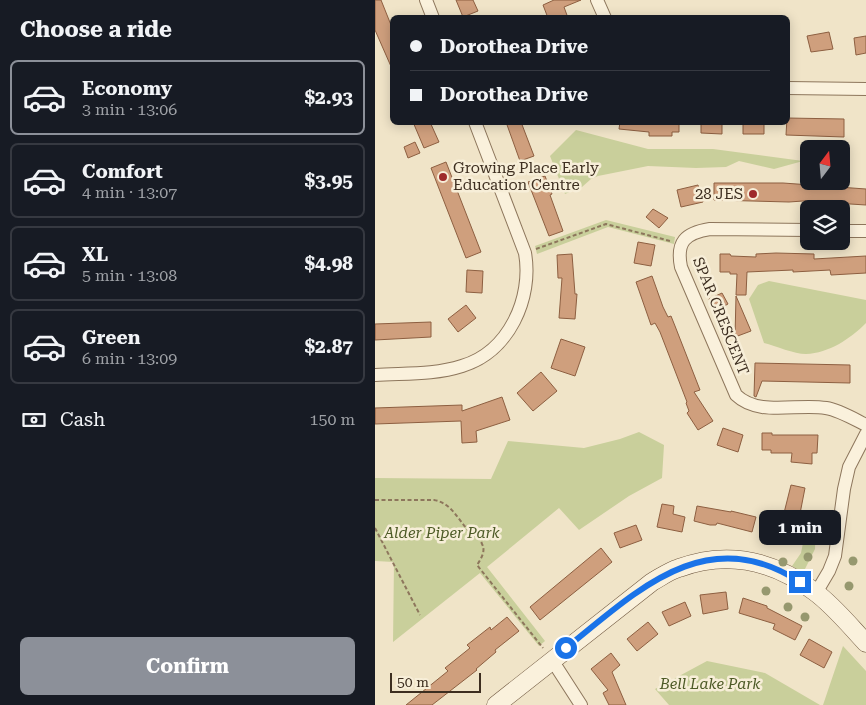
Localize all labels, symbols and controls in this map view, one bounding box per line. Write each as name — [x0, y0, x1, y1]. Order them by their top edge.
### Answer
text: Choose a ride — [20, 17, 172, 42]
text: Dorothea Drive — [440, 35, 588, 58]
icon: car — [22, 75, 67, 120]
text: Economy — [82, 77, 172, 100]
text: Dorothea Drive — [440, 83, 588, 106]
text: $2.93 — [304, 86, 353, 109]
text: 3 min · 13:06 — [82, 100, 177, 119]
north arrow — [800, 140, 850, 190]
map controls — [800, 140, 850, 250]
icon: car — [22, 158, 67, 203]
place label: Growing Place Early Education Centre — [453, 159, 599, 194]
text: Comfort — [82, 160, 163, 183]
text: $3.95 — [304, 169, 353, 192]
marker: Growing Place Early Education Centre — [437, 171, 449, 183]
text: 4 min · 13:07 — [82, 183, 177, 202]
place label: 28 JES — [695, 185, 743, 203]
marker: 28 JES — [747, 188, 759, 200]
button: layers — [800, 200, 850, 250]
icon: car — [22, 241, 67, 286]
text: XL — [82, 243, 108, 266]
text: $4.98 — [304, 252, 353, 275]
street label: SPAR CRESCENT — [689, 254, 753, 378]
text: 5 min · 13:08 — [82, 266, 177, 285]
icon: car — [22, 324, 67, 369]
text: Green — [82, 326, 140, 349]
text: $2.87 — [304, 335, 353, 358]
text: 6 min · 13:09 — [82, 349, 177, 368]
icon: cash — [20, 406, 48, 434]
text: Cash — [60, 408, 105, 431]
text: 150 m — [309, 410, 355, 429]
callout: 1 min — [759, 510, 841, 544]
text: 1 min — [778, 518, 822, 537]
park label: Alder Piper Park — [383, 524, 501, 542]
route end — [789, 571, 811, 593]
button: Confirm — [20, 637, 355, 695]
route start — [555, 637, 577, 659]
scale bar — [390, 670, 481, 693]
text: 50 m — [397, 674, 429, 690]
park label: Bell Lake Park — [659, 675, 761, 693]

